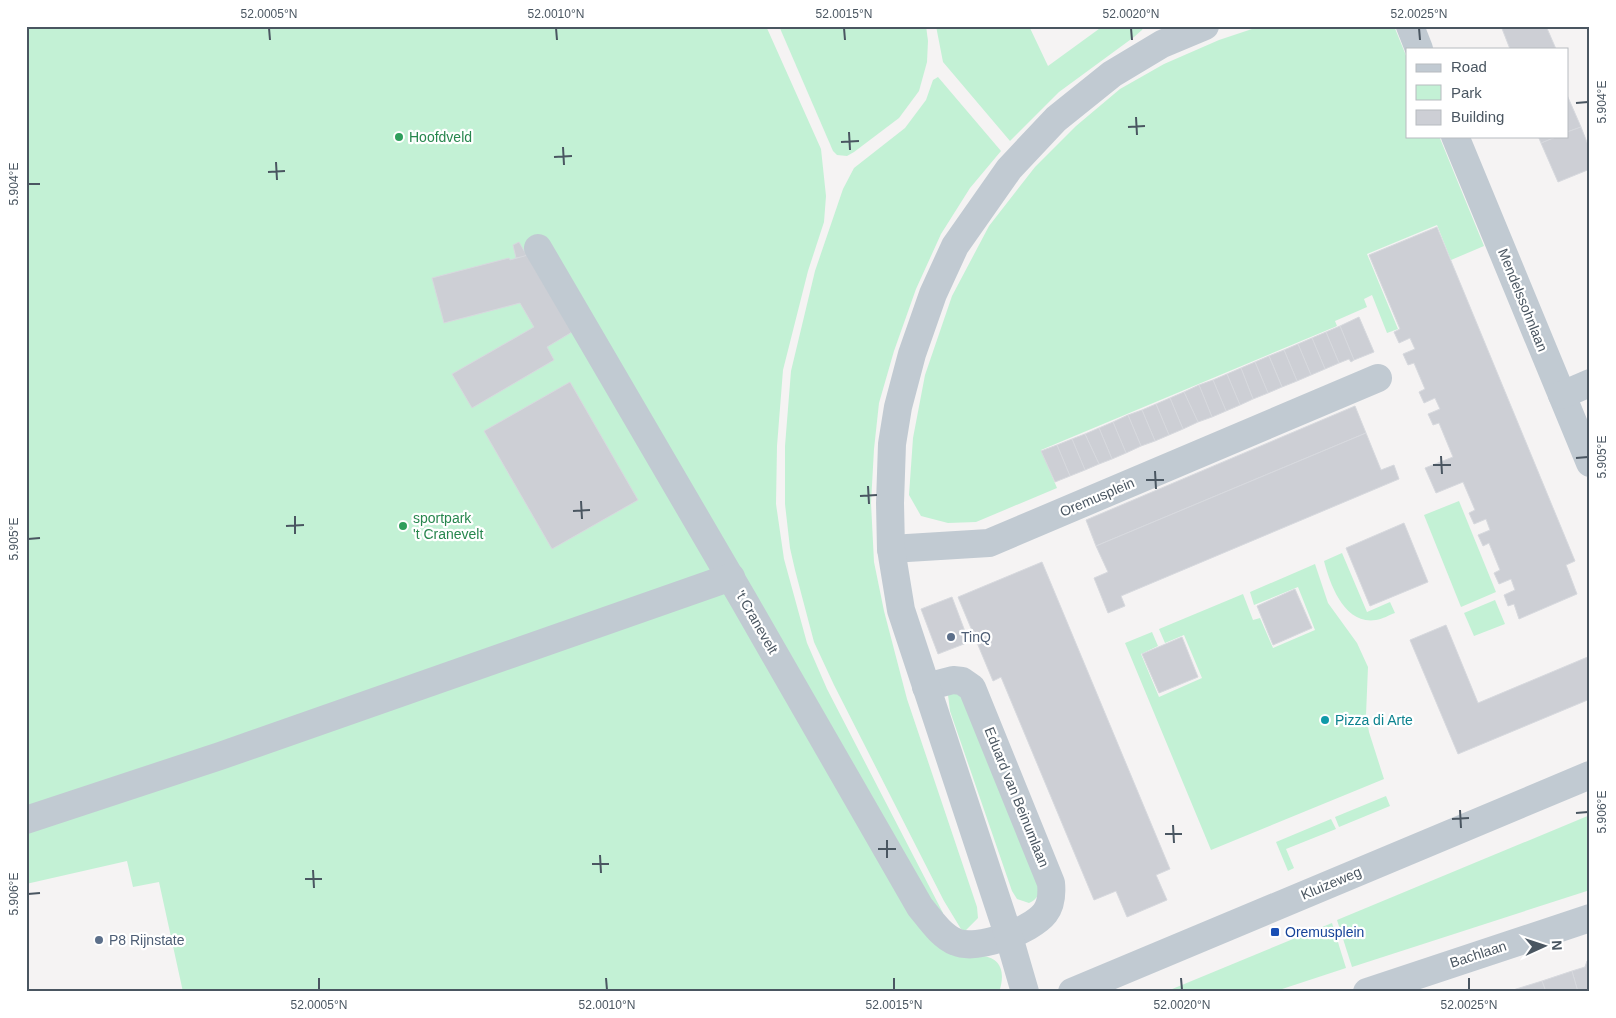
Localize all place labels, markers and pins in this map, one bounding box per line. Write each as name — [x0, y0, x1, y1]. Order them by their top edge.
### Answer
place label: Hoofdveld — [409, 129, 472, 145]
marker: Hoofdveld — [393, 131, 405, 143]
place label: sportpark 't Cranevelt — [413, 510, 483, 542]
marker: sportpark 't Cranevelt — [397, 520, 409, 532]
place label: TinQ — [961, 629, 991, 645]
marker: TinQ — [945, 631, 957, 643]
place label: Pizza di Arte — [1335, 712, 1413, 728]
marker: Pizza di Arte — [1319, 714, 1331, 726]
place label: Oremusplein — [1285, 924, 1364, 940]
marker: Oremusplein — [1269, 926, 1281, 938]
place label: P8 Rijnstate — [109, 932, 185, 948]
marker: P8 Rijnstate — [93, 934, 105, 946]

